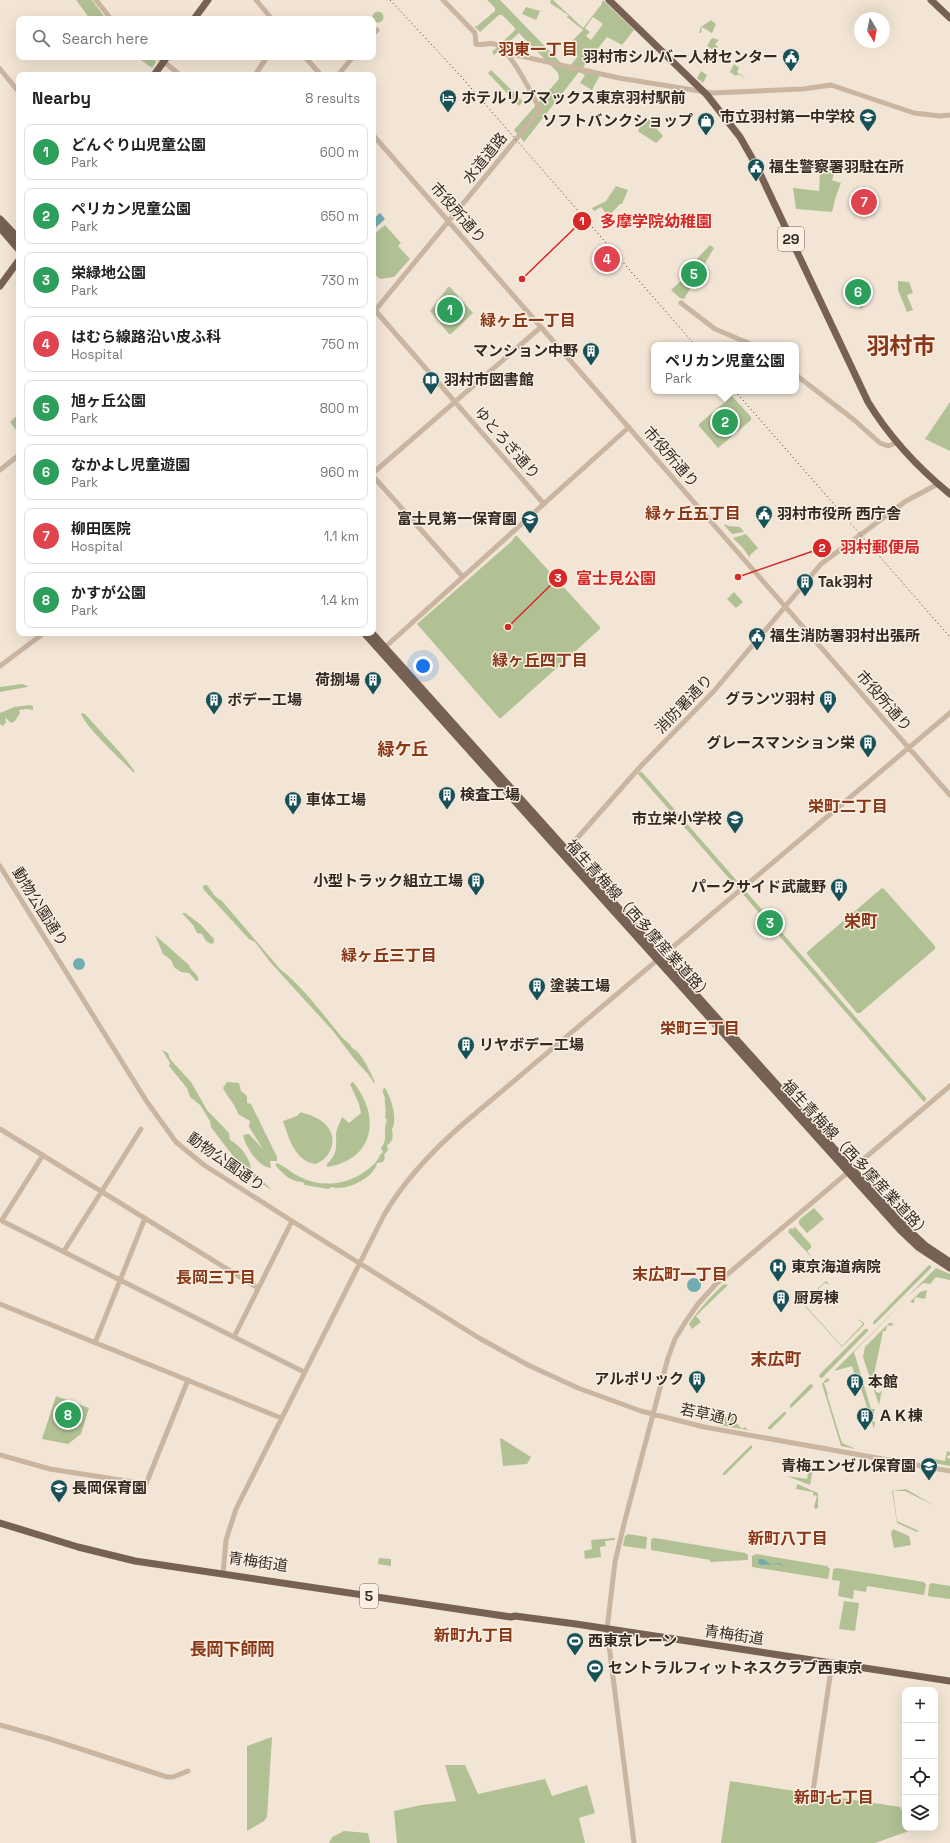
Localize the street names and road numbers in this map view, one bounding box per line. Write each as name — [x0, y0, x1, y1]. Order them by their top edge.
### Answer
street label: 水道道路 — [458, 128, 511, 187]
street label: 市役所通り — [427, 178, 490, 247]
road number: 29 — [778, 227, 804, 251]
street label: ゆとろぎ通り — [471, 402, 544, 483]
street label: 市役所通り — [640, 422, 703, 491]
street label: 市役所通り — [853, 666, 916, 735]
street label: 消防署通り — [651, 670, 717, 737]
street label: 福生青梅線（西多摩産業道路） — [562, 835, 717, 1004]
street label: 動物公園通り — [9, 864, 72, 950]
street label: 福生青梅線（西多摩産業道路） — [778, 1075, 935, 1242]
street label: 動物公園通り — [184, 1128, 269, 1195]
street label: 若草通り — [679, 1399, 741, 1430]
street label: 青梅街道 — [227, 1548, 289, 1575]
road number: 5 — [360, 1584, 378, 1608]
street label: 青梅街道 — [703, 1621, 765, 1648]

